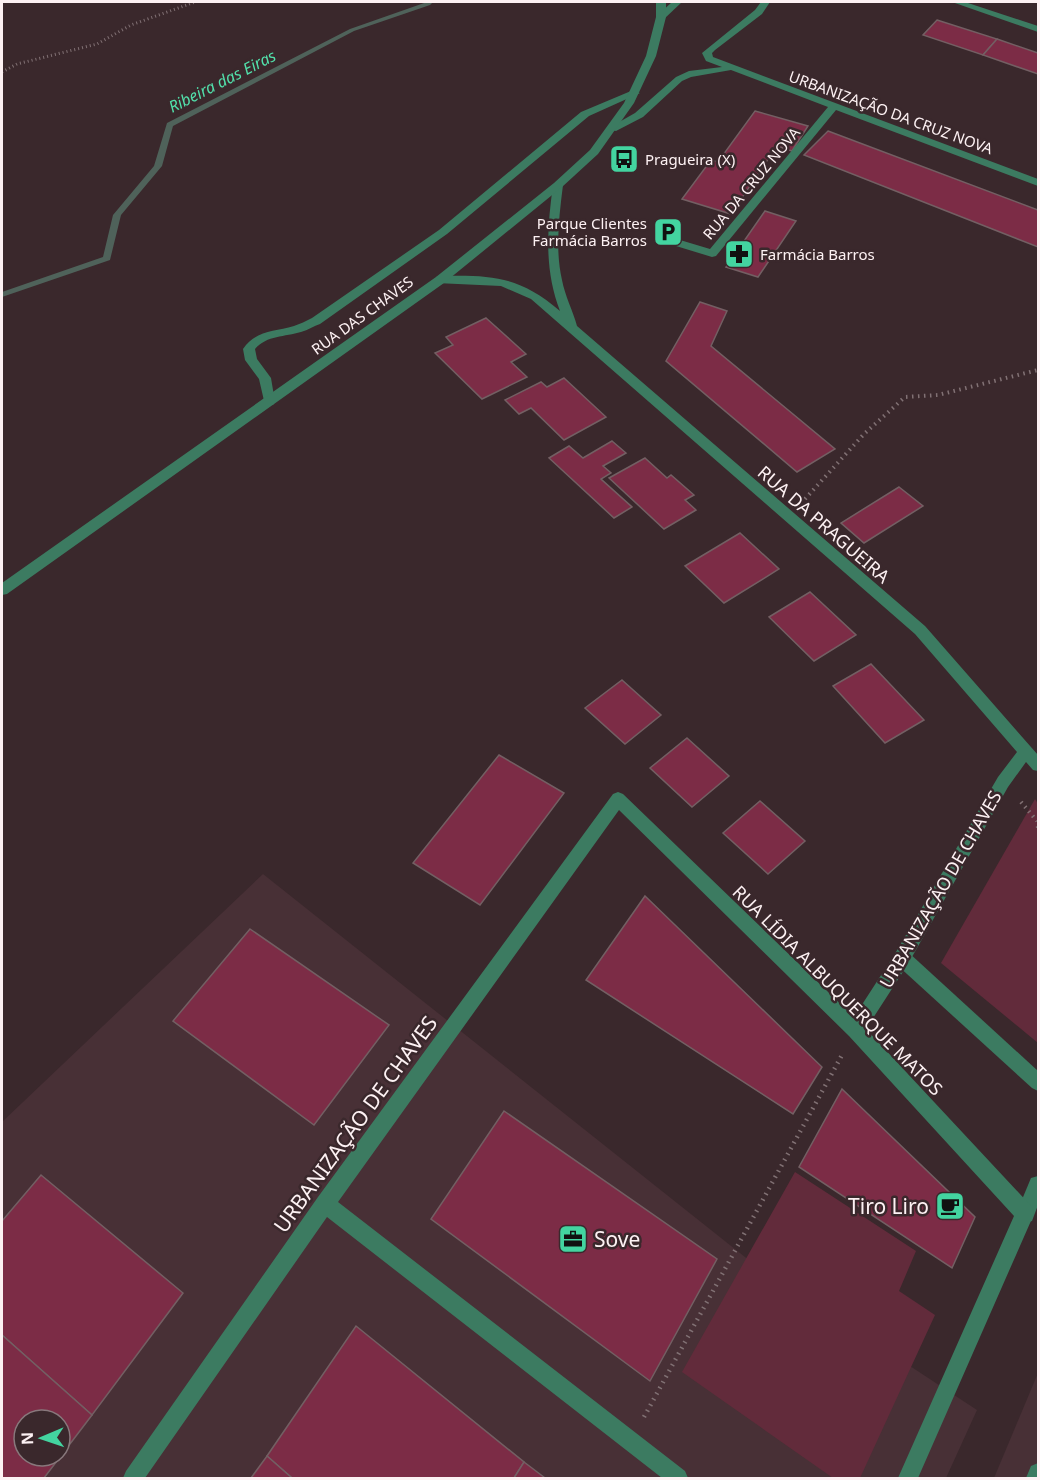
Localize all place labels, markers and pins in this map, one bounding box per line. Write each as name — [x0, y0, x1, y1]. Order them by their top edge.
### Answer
bus stop icon: Pragueira (X) — [608, 143, 640, 175]
place label: Pragueira (X) — [645, 149, 735, 169]
place label: Parque Clientes Farmácia Barros — [532, 213, 647, 250]
parking icon: Parque Clientes Farmácia Barros — [652, 216, 684, 248]
pharmacy icon: Farmácia Barros — [723, 238, 755, 270]
place label: Farmácia Barros — [760, 244, 875, 264]
cafe icon: Tiro Liro — [934, 1190, 966, 1222]
place label: Tiro Liro — [848, 1192, 929, 1220]
office icon: Sove — [557, 1223, 589, 1255]
place label: Sove — [594, 1225, 640, 1253]

